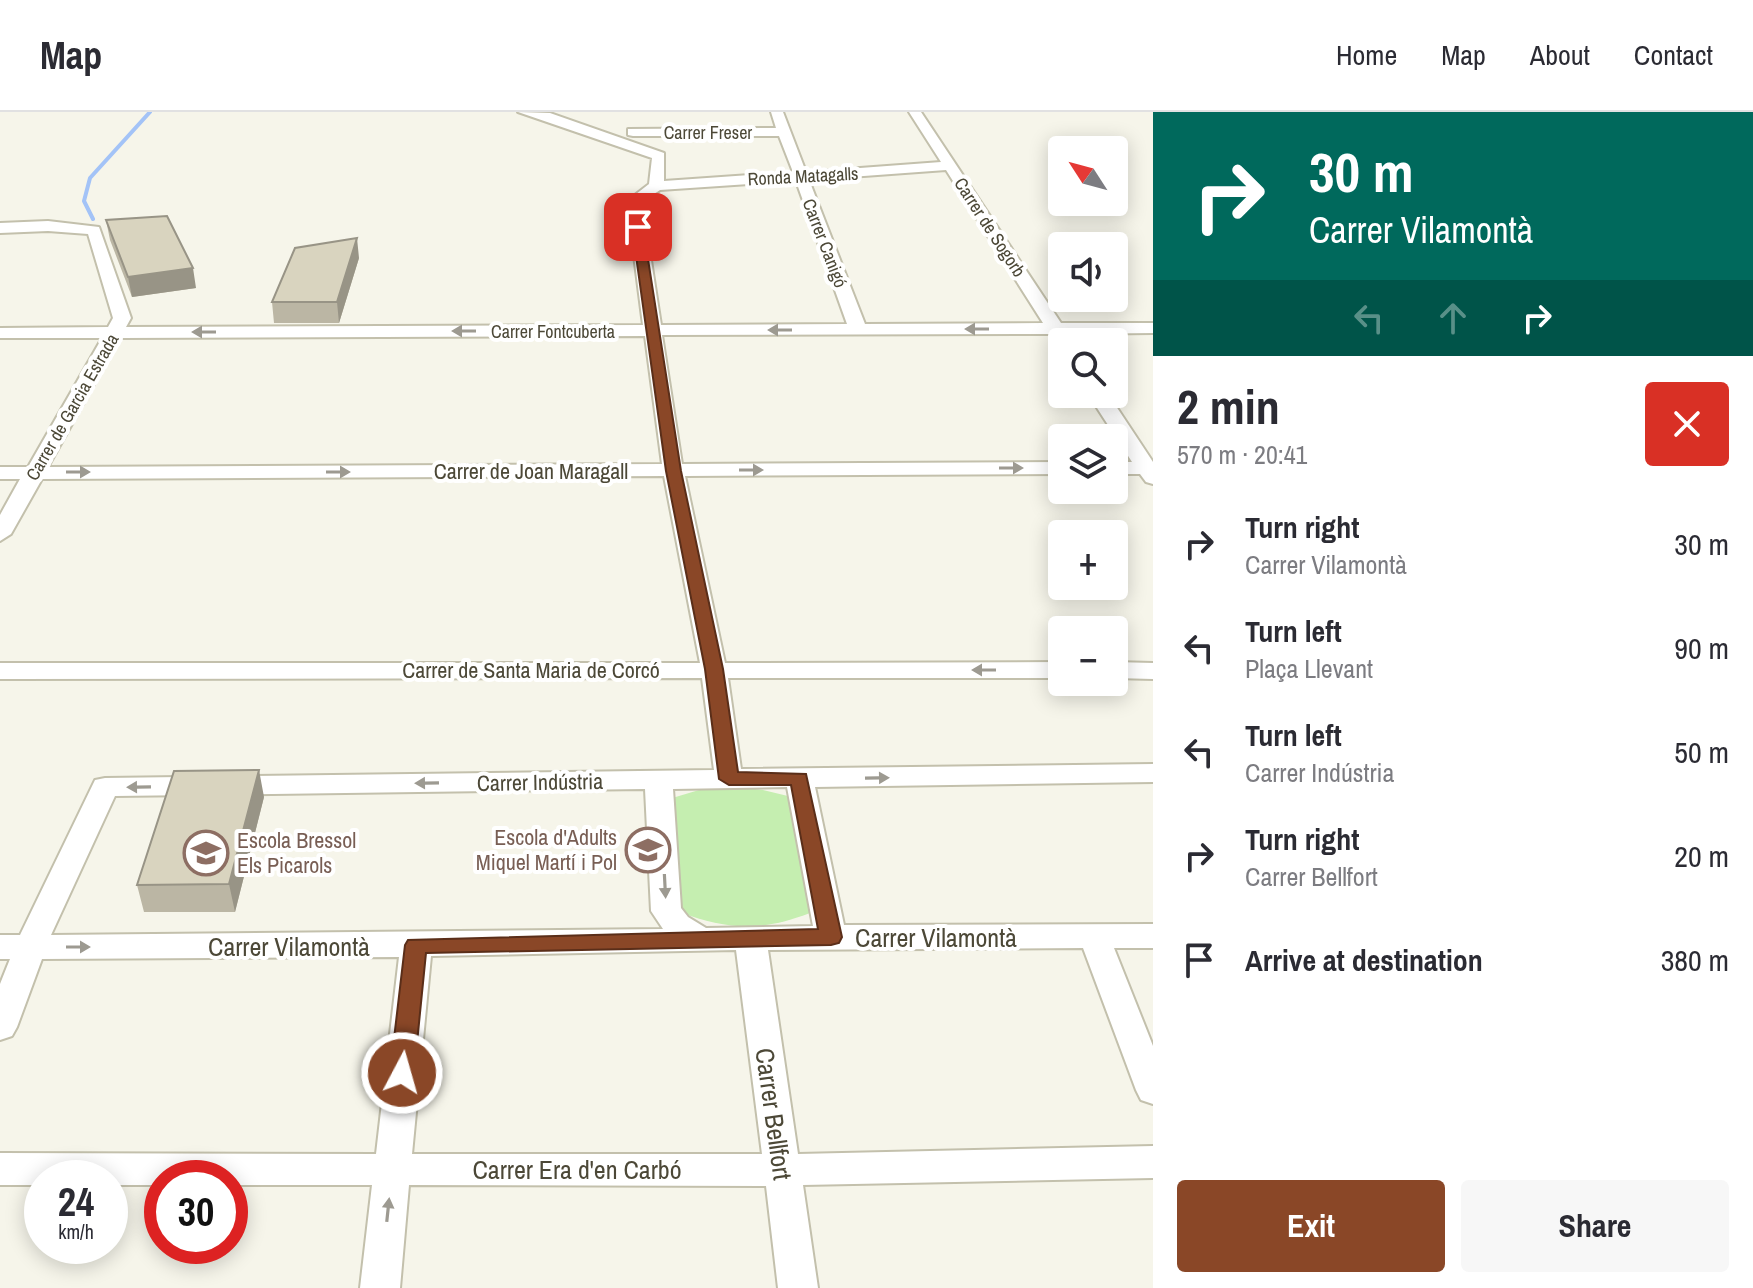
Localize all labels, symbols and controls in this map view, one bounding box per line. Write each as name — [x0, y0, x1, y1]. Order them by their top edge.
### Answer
text: Map — [40, 30, 102, 81]
text: Home — [1336, 36, 1397, 74]
text: Map — [1441, 36, 1486, 74]
text: About — [1530, 36, 1590, 74]
text: Contact — [1634, 36, 1713, 74]
street label: Carrer Freser — [664, 120, 752, 145]
text: 30 m — [1309, 134, 1414, 209]
north arrow — [1048, 136, 1128, 216]
map controls — [1048, 136, 1128, 696]
icon: right — [1177, 144, 1281, 248]
street label: Ronda Matagalls — [747, 161, 859, 191]
street label: Carrer de Sogorb — [948, 172, 1032, 282]
pin — [604, 193, 672, 261]
street label: Carrer Canigó — [797, 195, 853, 291]
icon: arrive — [616, 205, 660, 249]
text: Carrer Vilamontà — [1309, 206, 1533, 254]
button: sound — [1048, 232, 1128, 312]
icon: left — [1347, 296, 1391, 340]
icon: ahead — [1431, 296, 1475, 340]
icon: right — [1515, 296, 1559, 340]
street label: Carrer Fontcuberta — [491, 319, 615, 344]
one-way arrow — [964, 322, 989, 335]
one-way arrow — [767, 324, 792, 336]
one-way arrow — [451, 325, 476, 337]
one-way arrow — [191, 326, 216, 338]
button: search — [1048, 328, 1128, 408]
street label: Carrer de Garcia Estrada — [20, 329, 124, 485]
text: 2 min — [1177, 374, 1280, 439]
button: close — [1645, 382, 1729, 466]
button: layers — [1048, 424, 1128, 504]
text: 570 m · 20:41 — [1177, 437, 1307, 472]
street label: Carrer de Joan Maragall — [434, 456, 628, 486]
one-way arrow — [999, 462, 1024, 475]
one-way arrow — [739, 464, 764, 476]
one-way arrow — [66, 466, 91, 478]
one-way arrow — [326, 466, 351, 478]
text: Turn right — [1245, 507, 1359, 547]
button: + — [1048, 520, 1128, 600]
icon: right — [1177, 522, 1221, 566]
text: 30 m — [1674, 524, 1729, 564]
text: Carrer Vilamontà — [1245, 547, 1407, 582]
text: Turn left — [1245, 611, 1342, 651]
button: − — [1048, 616, 1128, 696]
icon: left — [1177, 626, 1221, 670]
text: 90 m — [1674, 628, 1729, 668]
text: Plaça Llevant — [1245, 651, 1373, 686]
street label: Carrer de Santa Maria de Corcó — [402, 655, 660, 685]
one-way arrow — [971, 664, 996, 676]
text: Turn left — [1245, 715, 1342, 755]
icon: left — [1177, 730, 1221, 774]
text: 50 m — [1674, 732, 1729, 772]
text: Carrer Indústria — [1245, 755, 1394, 790]
street label: Carrer Indústria — [477, 766, 603, 798]
one-way arrow — [865, 771, 890, 784]
one-way arrow — [414, 777, 439, 790]
one-way arrow — [126, 781, 151, 793]
text: Turn right — [1245, 819, 1359, 859]
place label: Escola d'Adults Miquel Martí i Pol — [476, 822, 617, 877]
place label: Escola Bressol Els Picarols — [237, 825, 356, 880]
school or university icon: Escola d'Adults Miquel Martí i Pol — [624, 826, 672, 874]
school or university icon: Escola Bressol Els Picarols — [182, 829, 230, 877]
icon: right — [1177, 834, 1221, 878]
text: 20 m — [1674, 836, 1729, 876]
text: Carrer Bellfort — [1245, 859, 1378, 894]
one-way arrow — [658, 874, 671, 899]
street label: Carrer Vilamontà — [855, 920, 1017, 955]
street label: Carrer Vilamontà — [208, 929, 370, 964]
icon: arrive — [1177, 938, 1221, 982]
text: Arrive at destination — [1245, 940, 1483, 980]
text: 380 m — [1661, 940, 1729, 980]
one-way arrow — [66, 941, 91, 953]
position arrow — [360, 1031, 444, 1115]
street label: Carrer Bellfort — [747, 1046, 801, 1182]
street label: Carrer Era d'en Carbó — [472, 1152, 682, 1187]
speed limit sign: 30 — [144, 1160, 248, 1264]
text: 24 — [58, 1175, 94, 1228]
button: Exit — [1177, 1180, 1445, 1272]
button: Share — [1461, 1180, 1729, 1272]
one-way arrow — [381, 1198, 394, 1223]
text: km/h — [58, 1218, 94, 1245]

